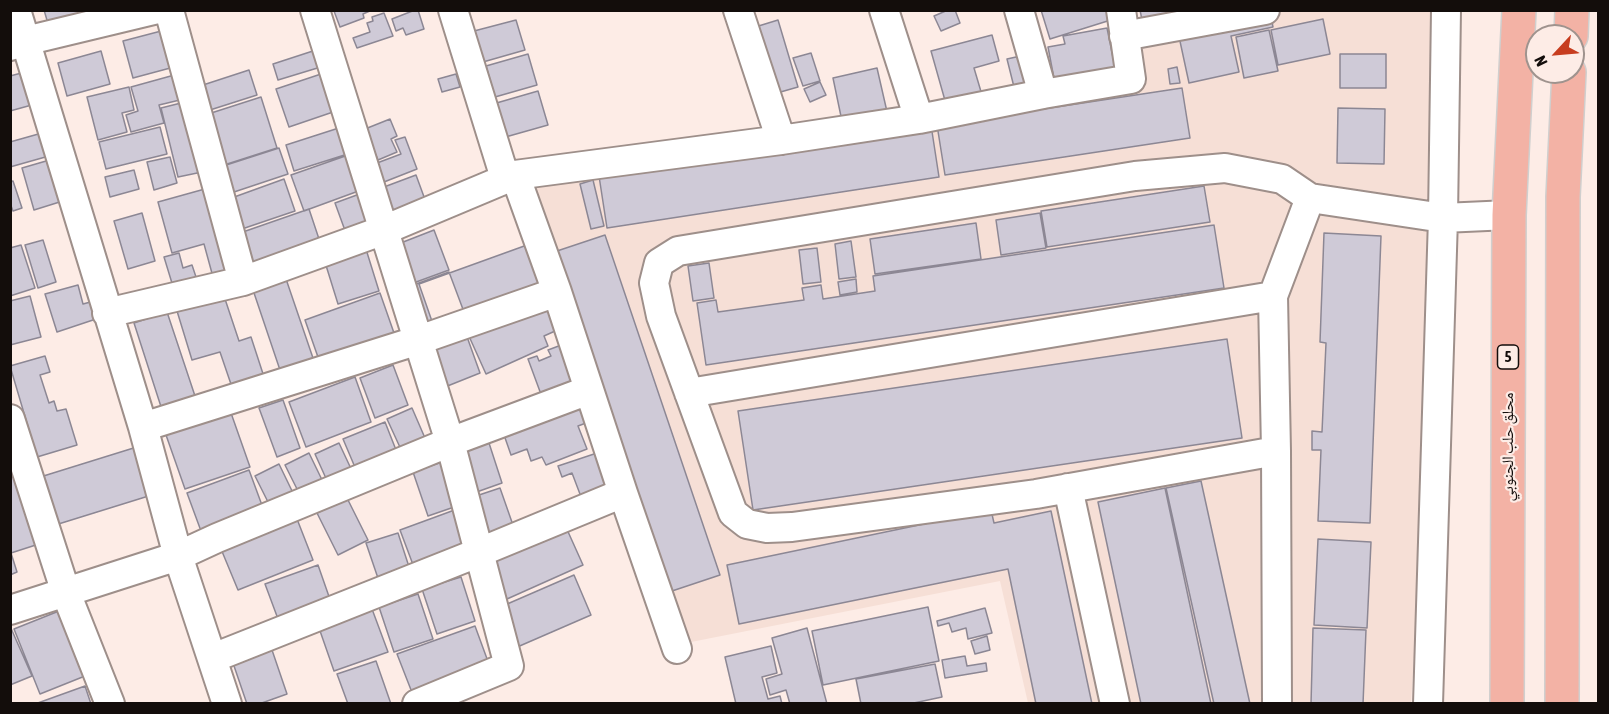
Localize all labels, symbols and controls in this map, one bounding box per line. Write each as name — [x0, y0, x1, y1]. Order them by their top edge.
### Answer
north arrow — [1525, 24, 1585, 84]
text: N — [1530, 53, 1551, 69]
road number: 5 — [1498, 345, 1518, 369]
street label: محلق حلب الجنوبي — [1498, 392, 1518, 502]

